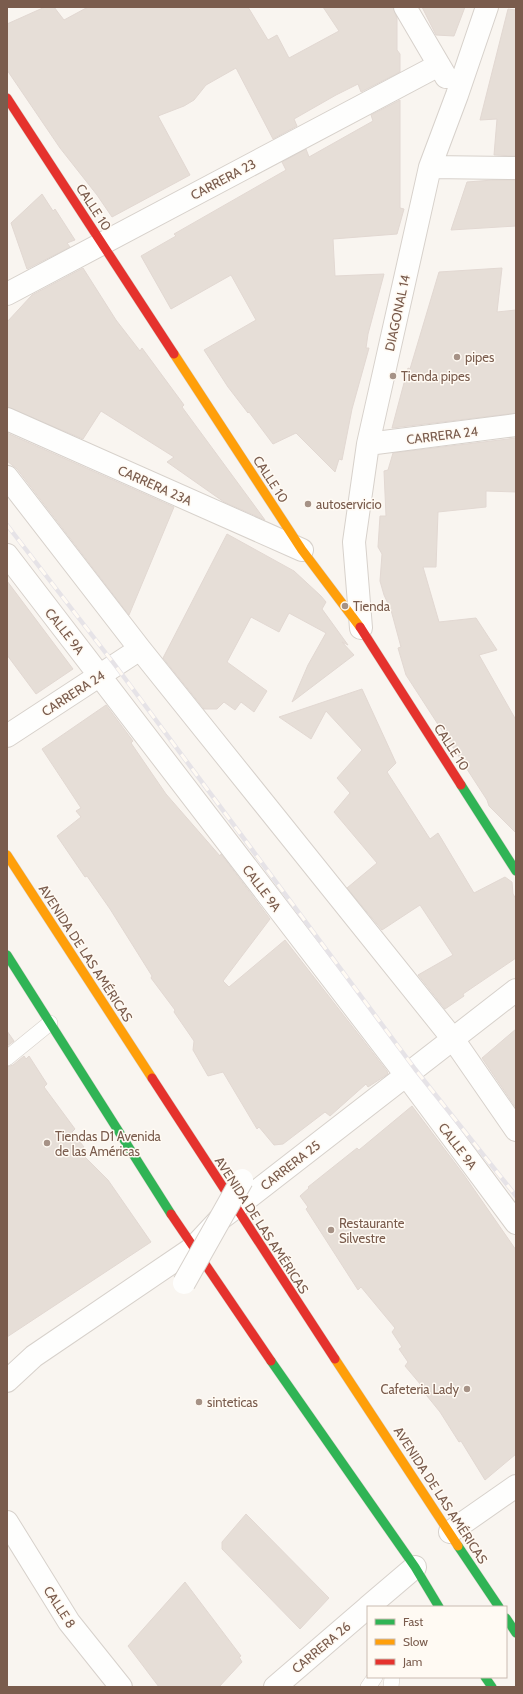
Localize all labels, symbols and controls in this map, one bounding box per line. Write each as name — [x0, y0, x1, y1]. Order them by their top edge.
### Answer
street label: CARRERA 23 — [188, 155, 258, 203]
street label: CALLE 10 — [73, 181, 115, 233]
street label: DIAGONAL 14 — [381, 273, 413, 353]
place label: pipes — [465, 349, 495, 365]
marker: pipes — [452, 352, 462, 362]
place label: Tienda pipes — [401, 368, 471, 384]
marker: Tienda pipes — [388, 371, 398, 381]
street label: CARRERA 24 — [405, 423, 479, 447]
street label: CALLE 10 — [250, 453, 292, 505]
street label: CARRERA 23A — [115, 462, 195, 508]
place label: autoservicio — [316, 496, 382, 512]
marker: autoservicio — [303, 499, 313, 509]
place label: Tienda — [353, 598, 391, 614]
marker: Tienda — [340, 601, 350, 611]
street label: CALLE 9A — [42, 605, 88, 657]
street label: CARRERA 24 — [38, 666, 108, 719]
street label: CALLE 10 — [431, 721, 473, 773]
street label: CALLE 9A — [239, 862, 285, 914]
street label: AVENIDA DE LAS AMÉRICAS — [36, 881, 137, 1025]
street label: CALLE 9A — [435, 1120, 481, 1172]
place label: Tiendas D1 Avenida de las Américas — [55, 1128, 162, 1159]
street label: CARRERA 25 — [257, 1137, 323, 1193]
marker: Tiendas D1 Avenida de las Américas — [42, 1138, 52, 1148]
street label: AVENIDA DE LAS AMÉRICAS — [212, 1153, 313, 1297]
place label: Restaurante Silvestre — [339, 1215, 405, 1246]
marker: Restaurante Silvestre — [326, 1225, 336, 1235]
place label: Cafeteria Lady — [380, 1381, 459, 1397]
marker: Cafeteria Lady — [462, 1384, 472, 1394]
place label: sinteticas — [207, 1394, 259, 1410]
marker: sinteticas — [194, 1397, 204, 1407]
street label: AVENIDA DE LAS AMÉRICAS — [391, 1423, 492, 1567]
street label: CALLE 8 — [40, 1583, 80, 1631]
legend — [367, 1606, 507, 1678]
text: Fast — [403, 1614, 423, 1629]
street label: CARRERA 26 — [288, 1618, 354, 1676]
text: Slow — [403, 1634, 428, 1649]
text: Jam — [402, 1654, 422, 1669]

